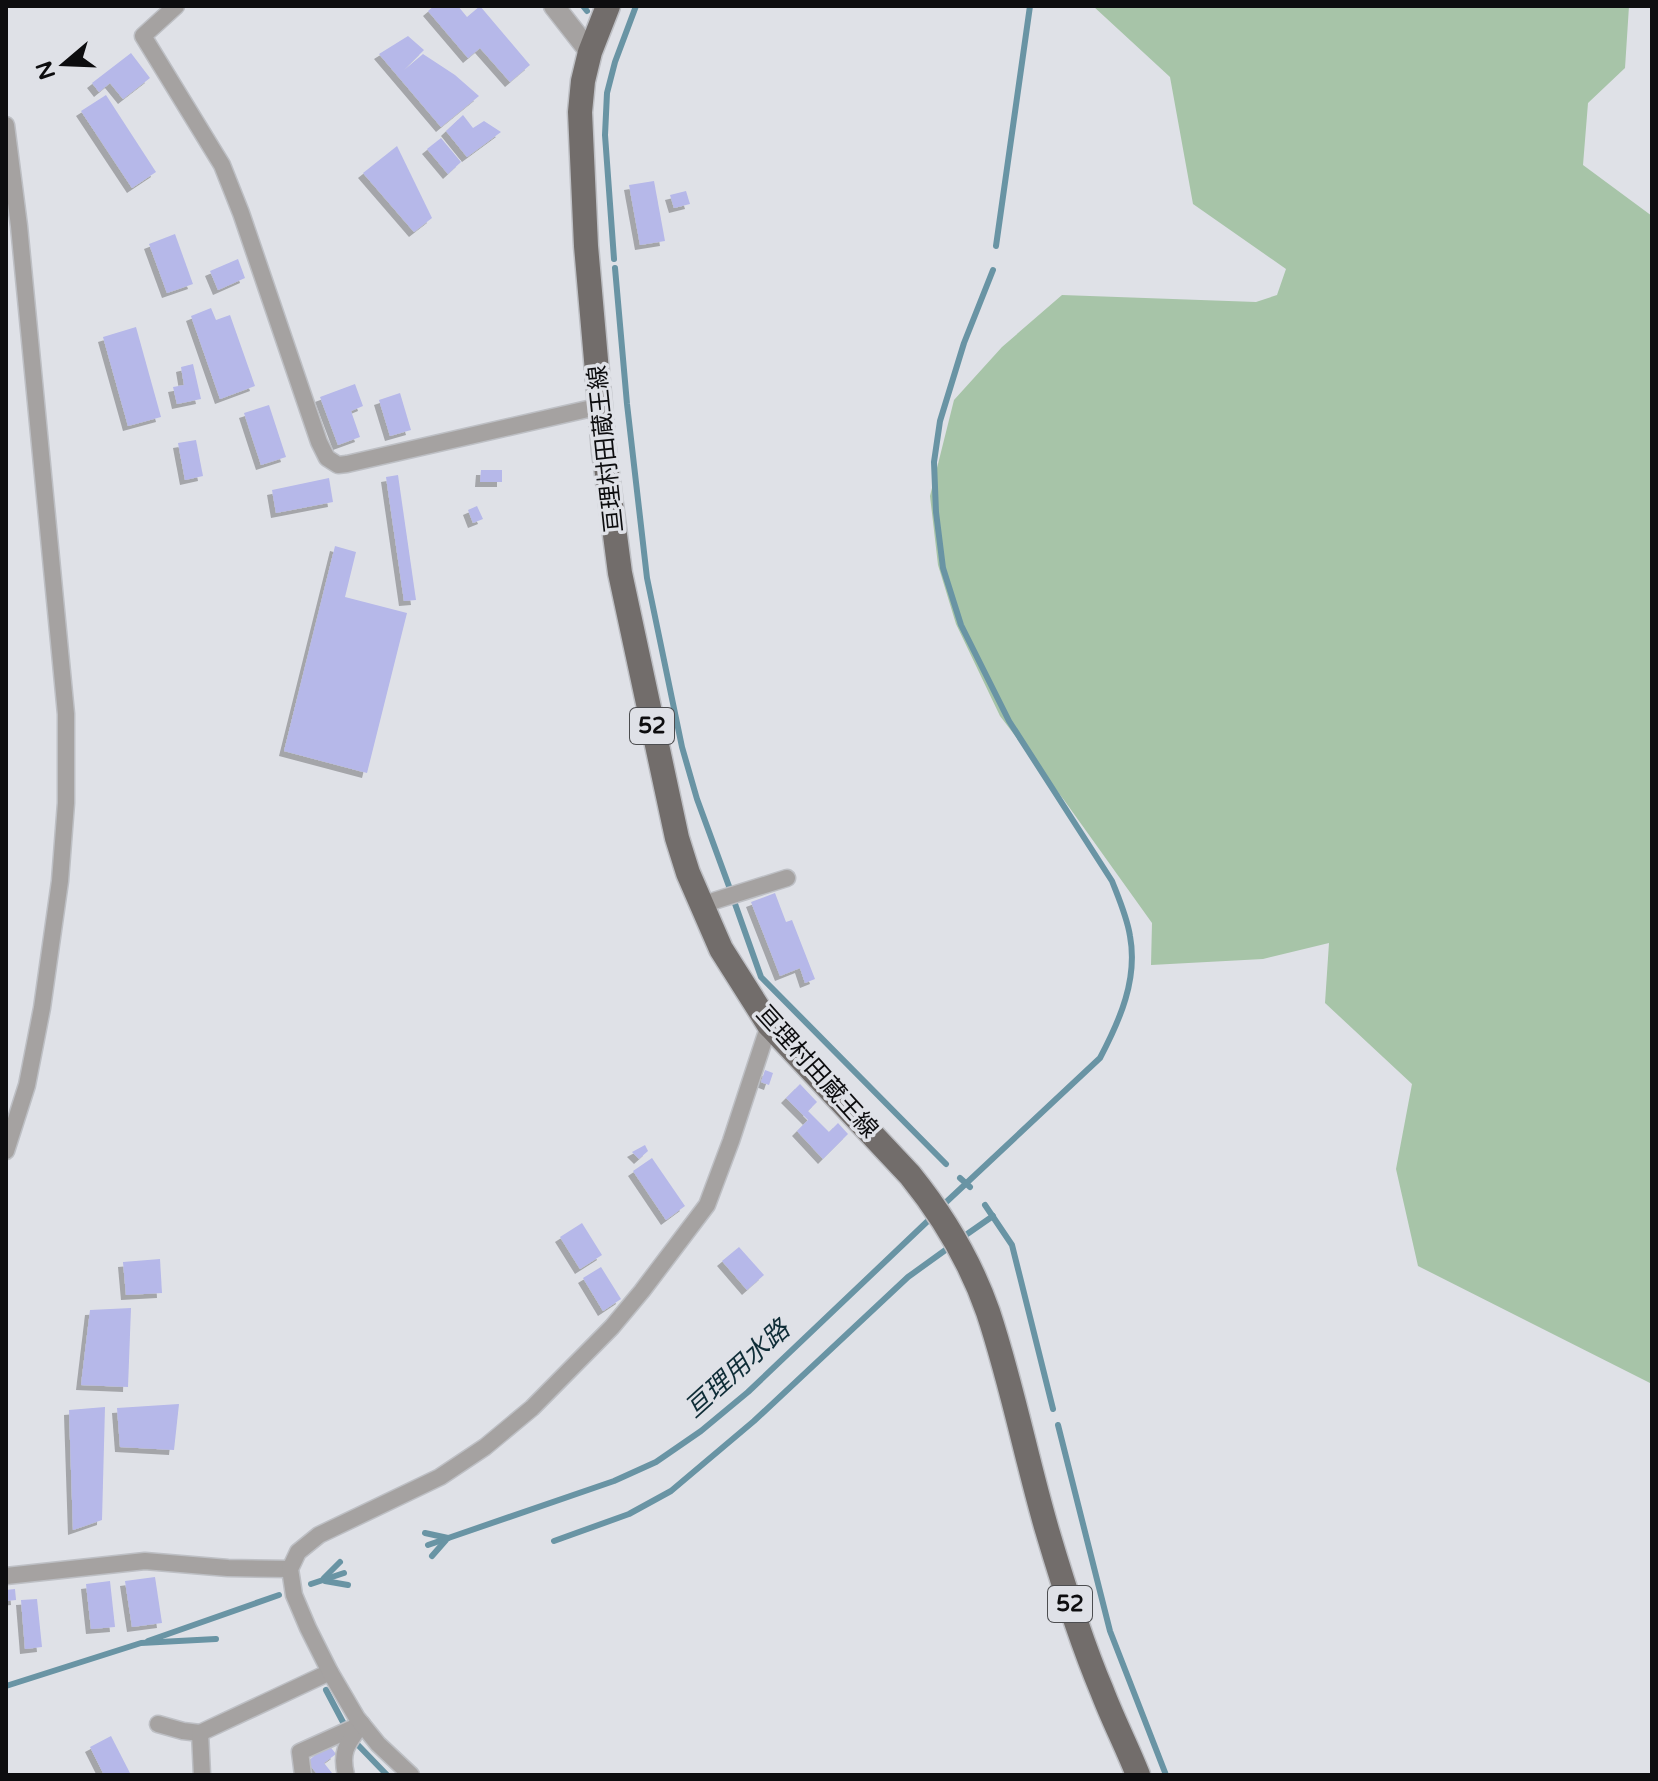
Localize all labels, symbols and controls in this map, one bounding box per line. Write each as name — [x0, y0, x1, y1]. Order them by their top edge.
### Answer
north arrow — [24, 24, 104, 104]
text: N — [31, 58, 61, 83]
street label: 亘理村田蔵王線 — [583, 364, 629, 534]
road number: 52 — [630, 708, 674, 744]
street label: 亘理村田蔵王線 — [750, 1000, 884, 1144]
water label: 亘理用水路 — [678, 1313, 797, 1424]
road number: 52 — [1048, 1586, 1092, 1622]

